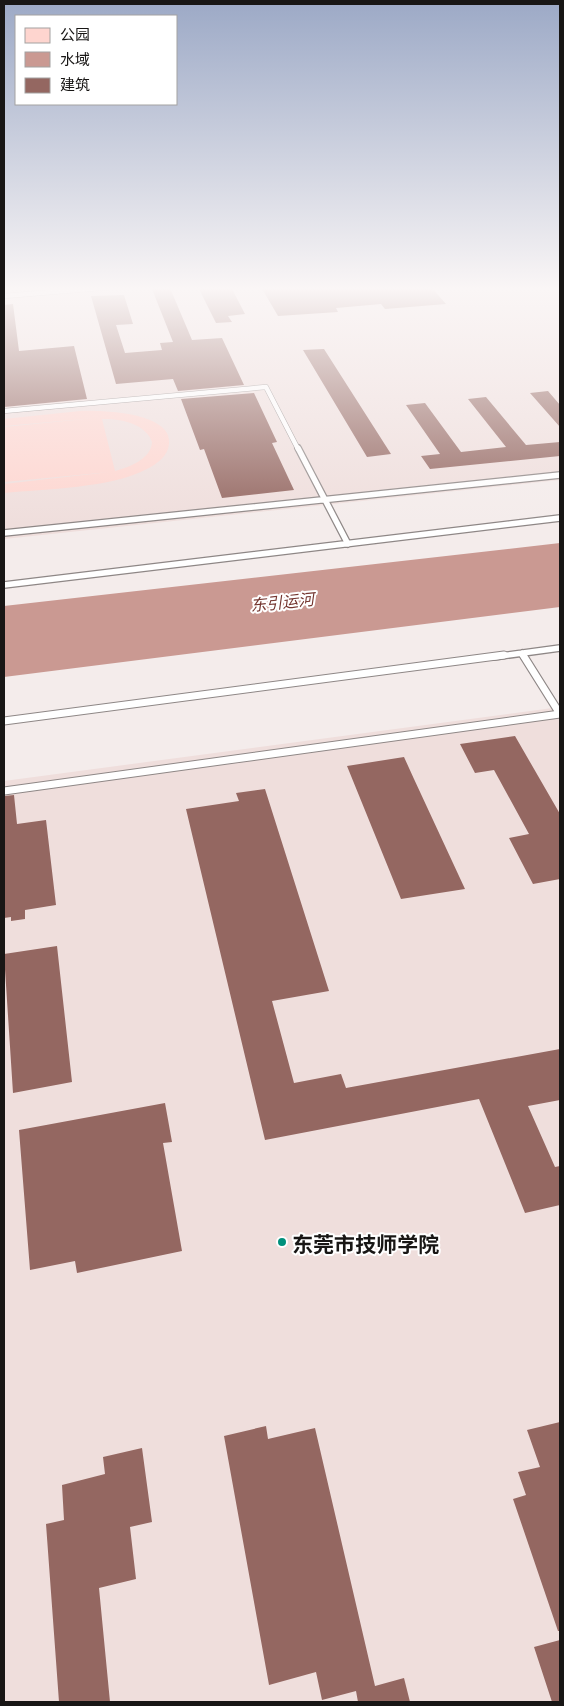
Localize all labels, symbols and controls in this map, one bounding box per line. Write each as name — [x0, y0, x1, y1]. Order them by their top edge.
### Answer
legend — [15, 15, 178, 105]
text: 公园 — [60, 22, 90, 45]
text: 水域 — [60, 47, 90, 70]
text: 建筑 — [60, 72, 90, 95]
water label: 东引运河 — [249, 585, 318, 616]
place label: 东莞市技师学院 — [292, 1227, 439, 1258]
marker: 东莞市技师学院 — [276, 1236, 288, 1248]

